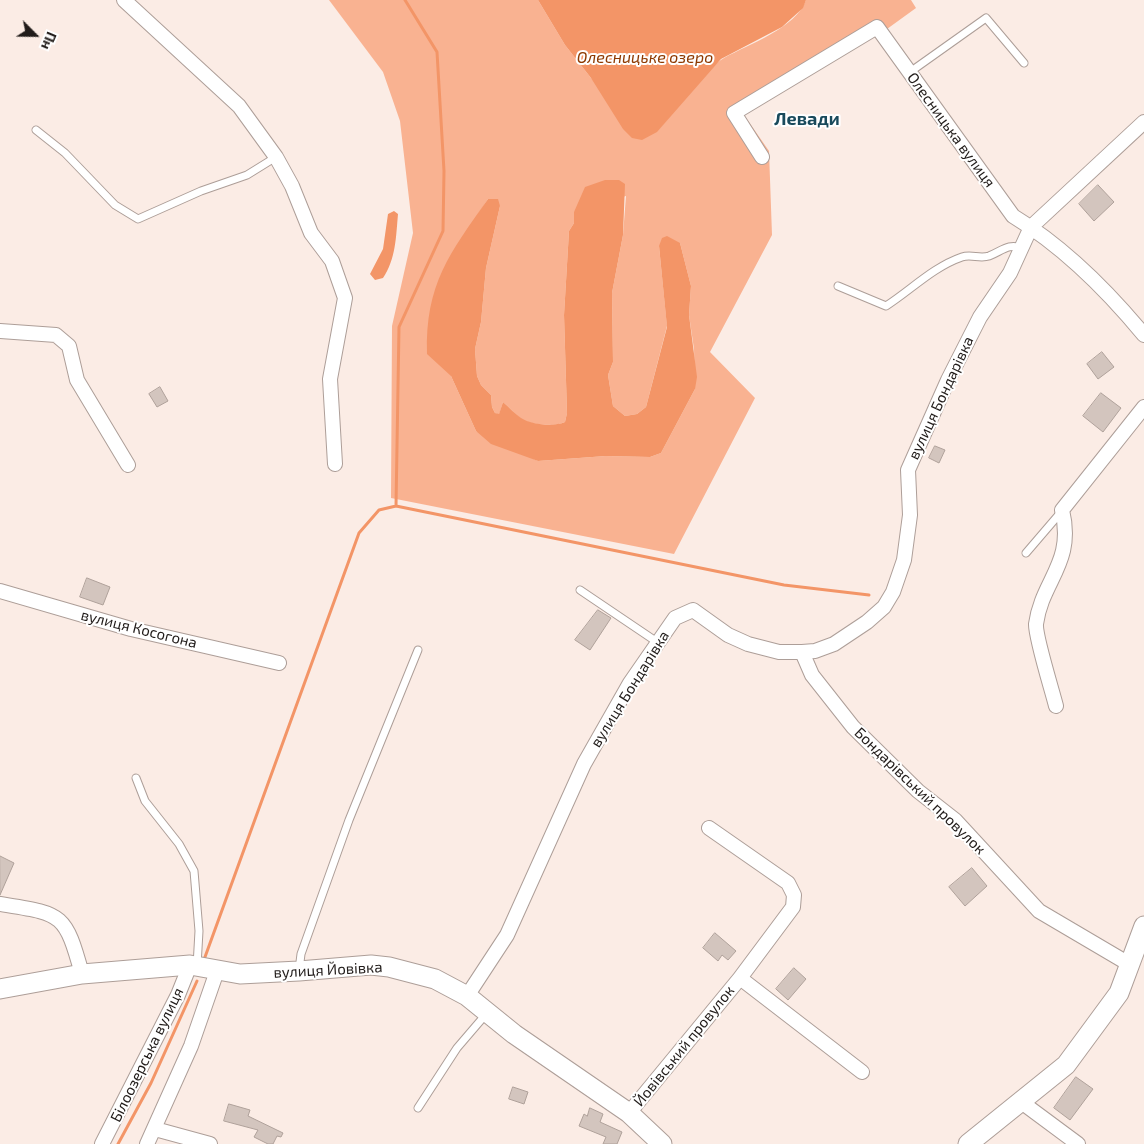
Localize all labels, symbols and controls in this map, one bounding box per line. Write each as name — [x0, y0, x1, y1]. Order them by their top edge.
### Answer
north arrow — [10, 10, 60, 60]
text: Пн — [38, 29, 61, 53]
water label: Олесницьке озеро — [577, 48, 713, 68]
street label: Олесницька вулиця — [903, 69, 999, 191]
district label: Левади — [774, 108, 840, 130]
street label: вулиця Бондарівка — [905, 334, 977, 462]
street label: вулиця Косогона — [79, 606, 199, 652]
street label: вулиця Бондарівка — [587, 627, 673, 751]
street label: Бондарівський провулок — [851, 724, 989, 858]
street label: вулиця Йовівка — [273, 958, 383, 982]
street label: Йовівський провулок — [630, 982, 738, 1110]
street label: Білоозерська вулиця — [107, 985, 187, 1125]

